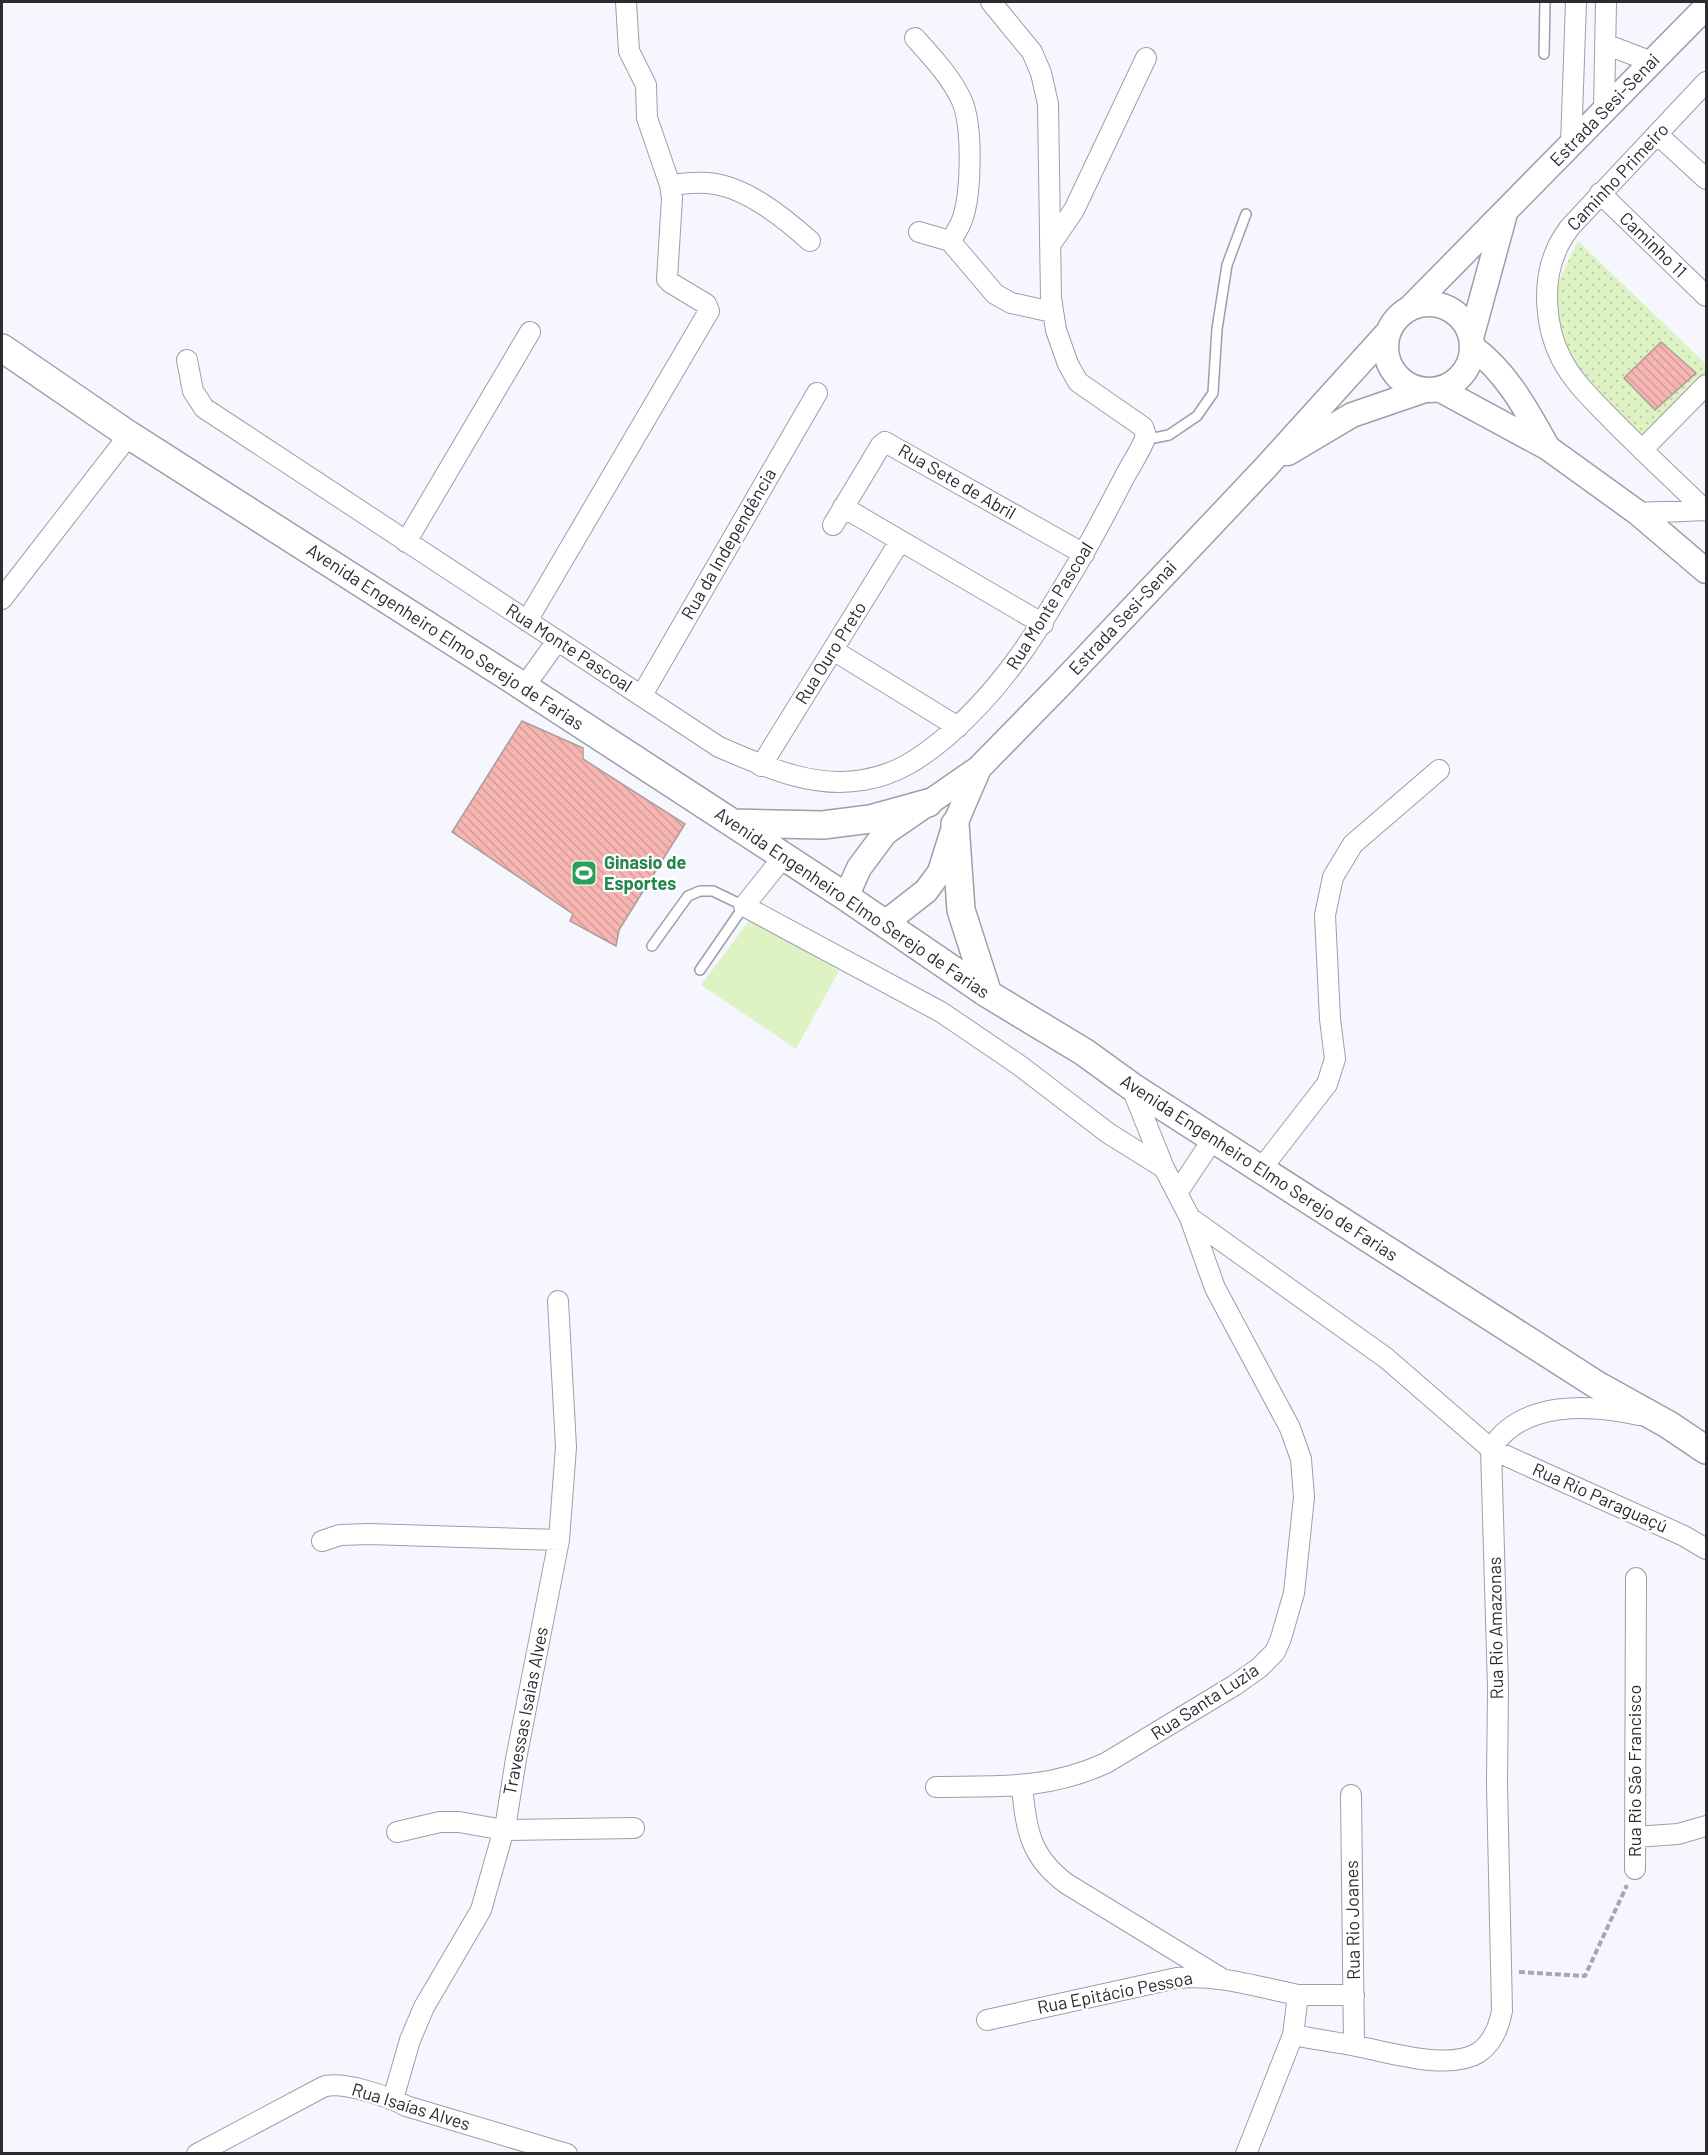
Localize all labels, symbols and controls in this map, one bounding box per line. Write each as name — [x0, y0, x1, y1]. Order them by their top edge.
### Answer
street label: Estrada Sesi-Senai — [1545, 48, 1664, 170]
street label: Caminho Primeiro — [1562, 118, 1673, 235]
street label: Caminho 11 — [1616, 207, 1692, 282]
street label: Rua Sete de Abril — [895, 439, 1020, 524]
street label: Rua da Independência — [676, 464, 780, 623]
street label: Avenida Engenheiro Elmo Serejo de Farias — [303, 538, 588, 734]
street label: Rua Monte Pascoal — [1001, 538, 1097, 673]
street label: Estrada Sesi-Senai — [1064, 556, 1181, 679]
street label: Rua Ouro Preto — [790, 597, 870, 708]
street label: Rua Monte Pascoal — [502, 598, 637, 696]
street label: Avenida Engenheiro Elmo Serejo de Farias — [711, 802, 994, 1003]
place label: Ginasio de Esportes — [604, 851, 686, 894]
sports icon: Ginasio de Esportes — [569, 858, 599, 888]
street label: Avenida Engenheiro Elmo Serejo de Farias — [1117, 1069, 1402, 1265]
street label: Rua Rio Paraguaçú — [1529, 1457, 1671, 1537]
street label: Rua Rio Amazonas — [1483, 1556, 1507, 1700]
street label: Travessas Isaias Alves — [498, 1625, 552, 1797]
street label: Rua Santa Luzia — [1147, 1658, 1262, 1744]
street label: Rua Rio São Francisco — [1623, 1685, 1645, 1857]
street label: Rua Rio Joanes — [1340, 1860, 1364, 1980]
street label: Rua Epitácio Pessoa — [1035, 1966, 1194, 2018]
street label: Rua Isaías Alves — [349, 2078, 473, 2134]

